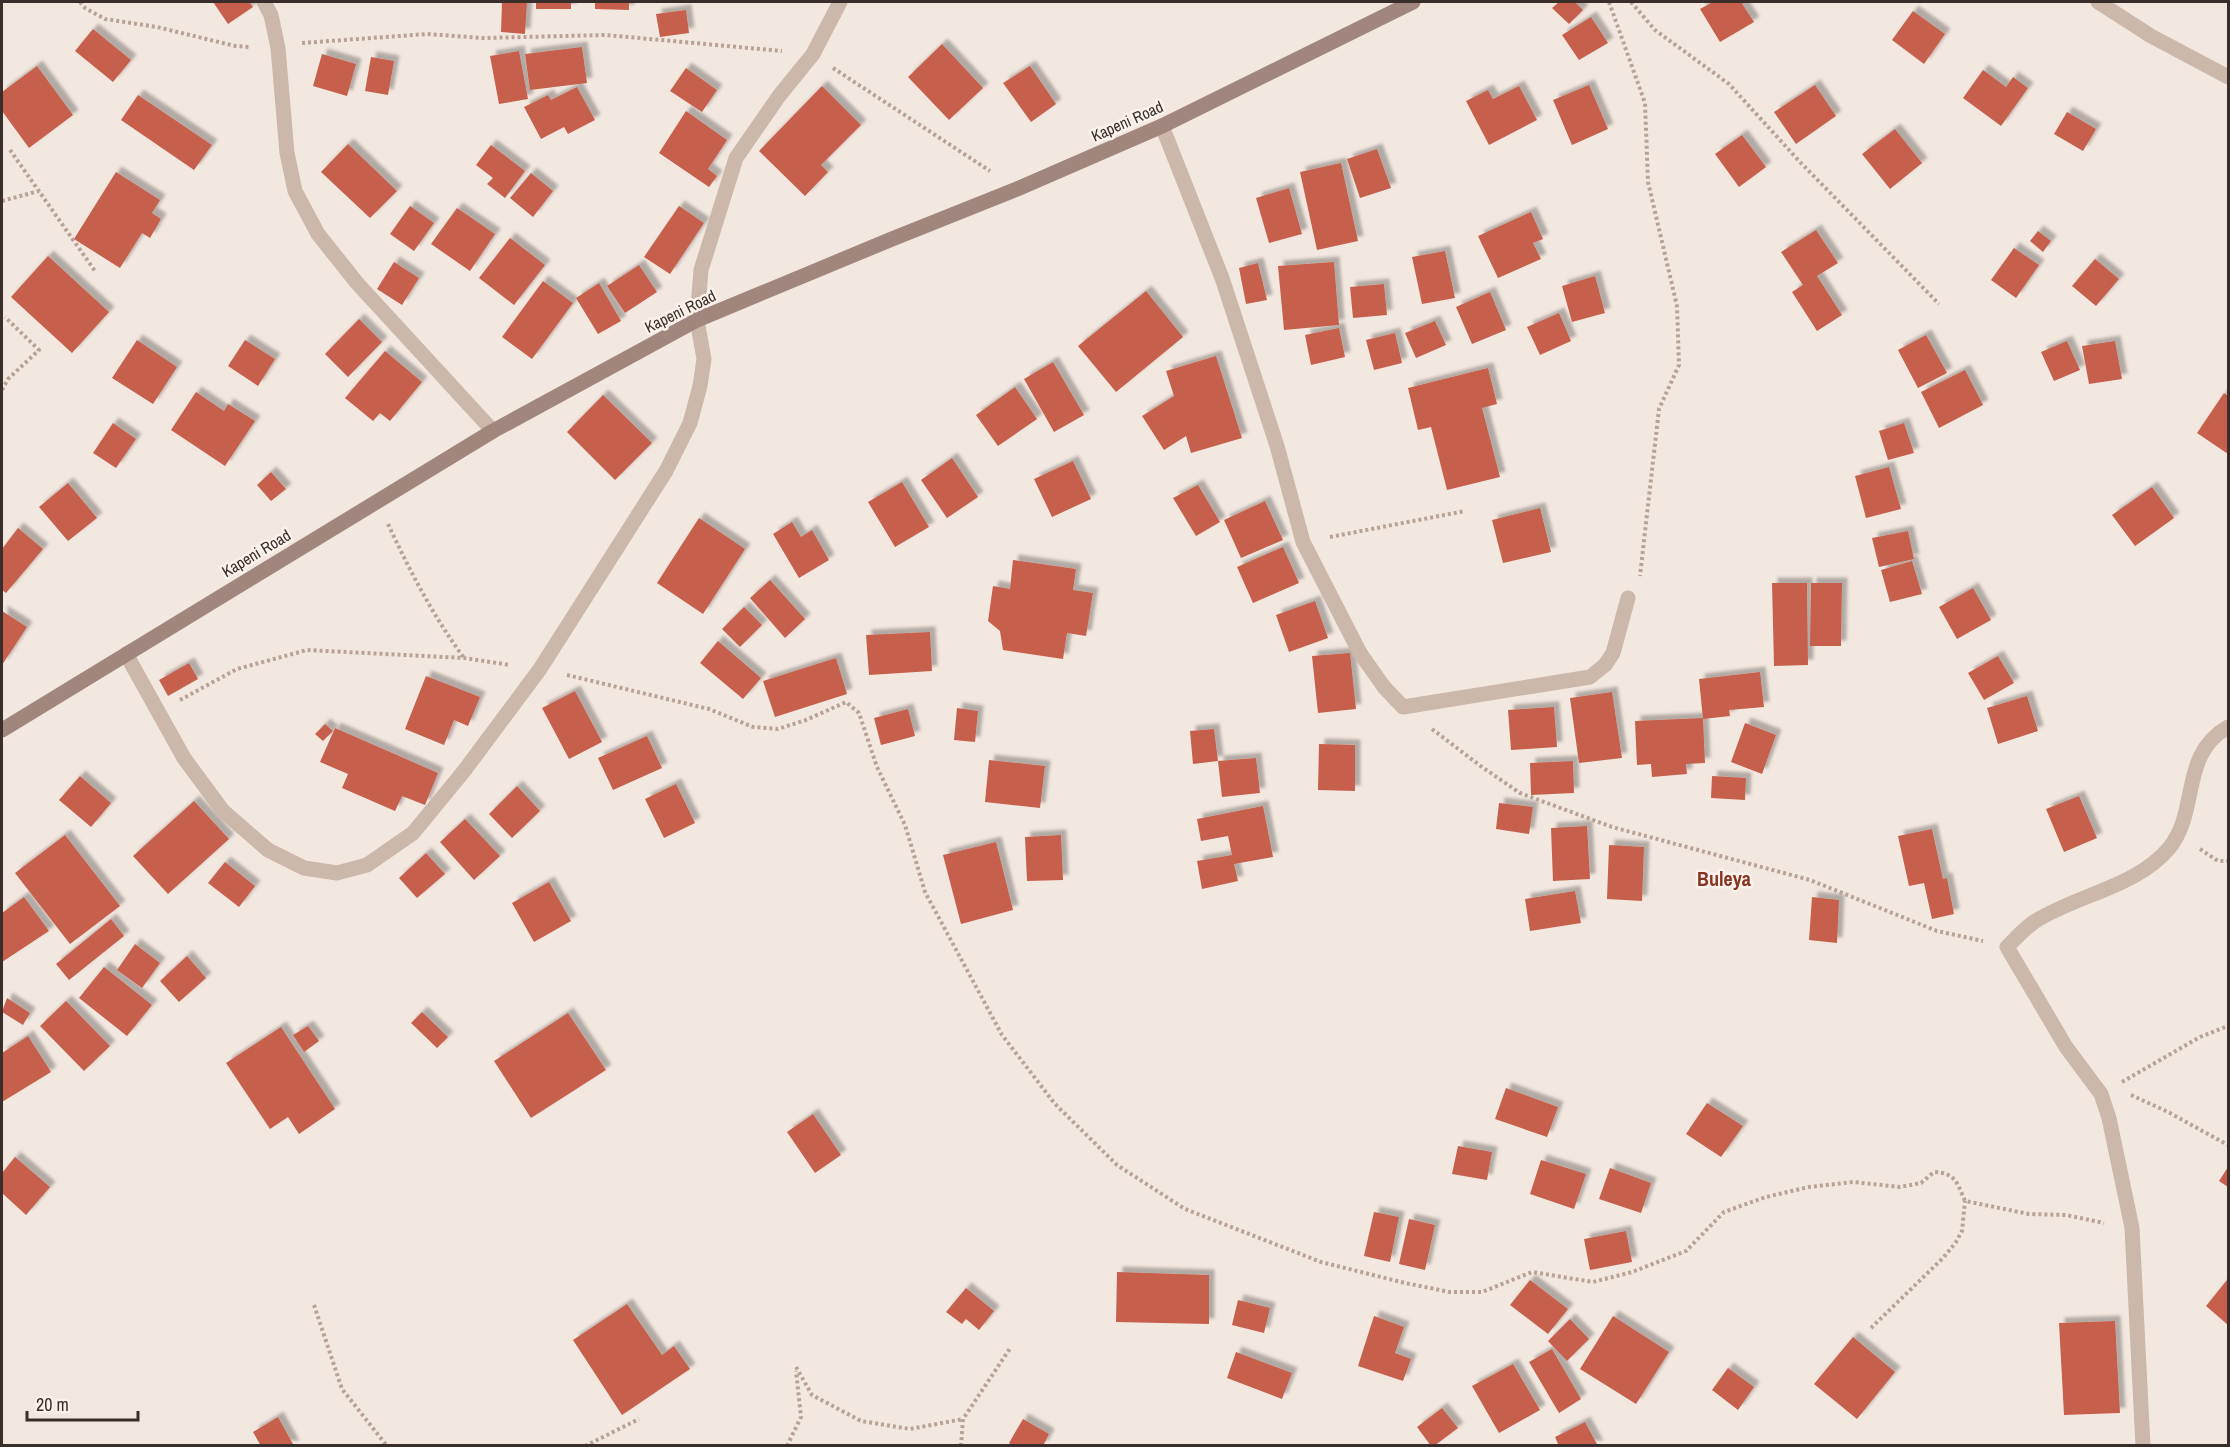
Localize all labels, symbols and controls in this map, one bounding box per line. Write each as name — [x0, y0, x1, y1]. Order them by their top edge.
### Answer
street label: Kapeni Road — [1088, 95, 1166, 147]
street label: Kapeni Road — [641, 284, 719, 338]
street label: Kapeni Road — [218, 524, 294, 582]
district label: Buleya — [1697, 865, 1751, 892]
scale bar — [27, 1384, 138, 1422]
text: 20 m — [36, 1392, 69, 1417]

